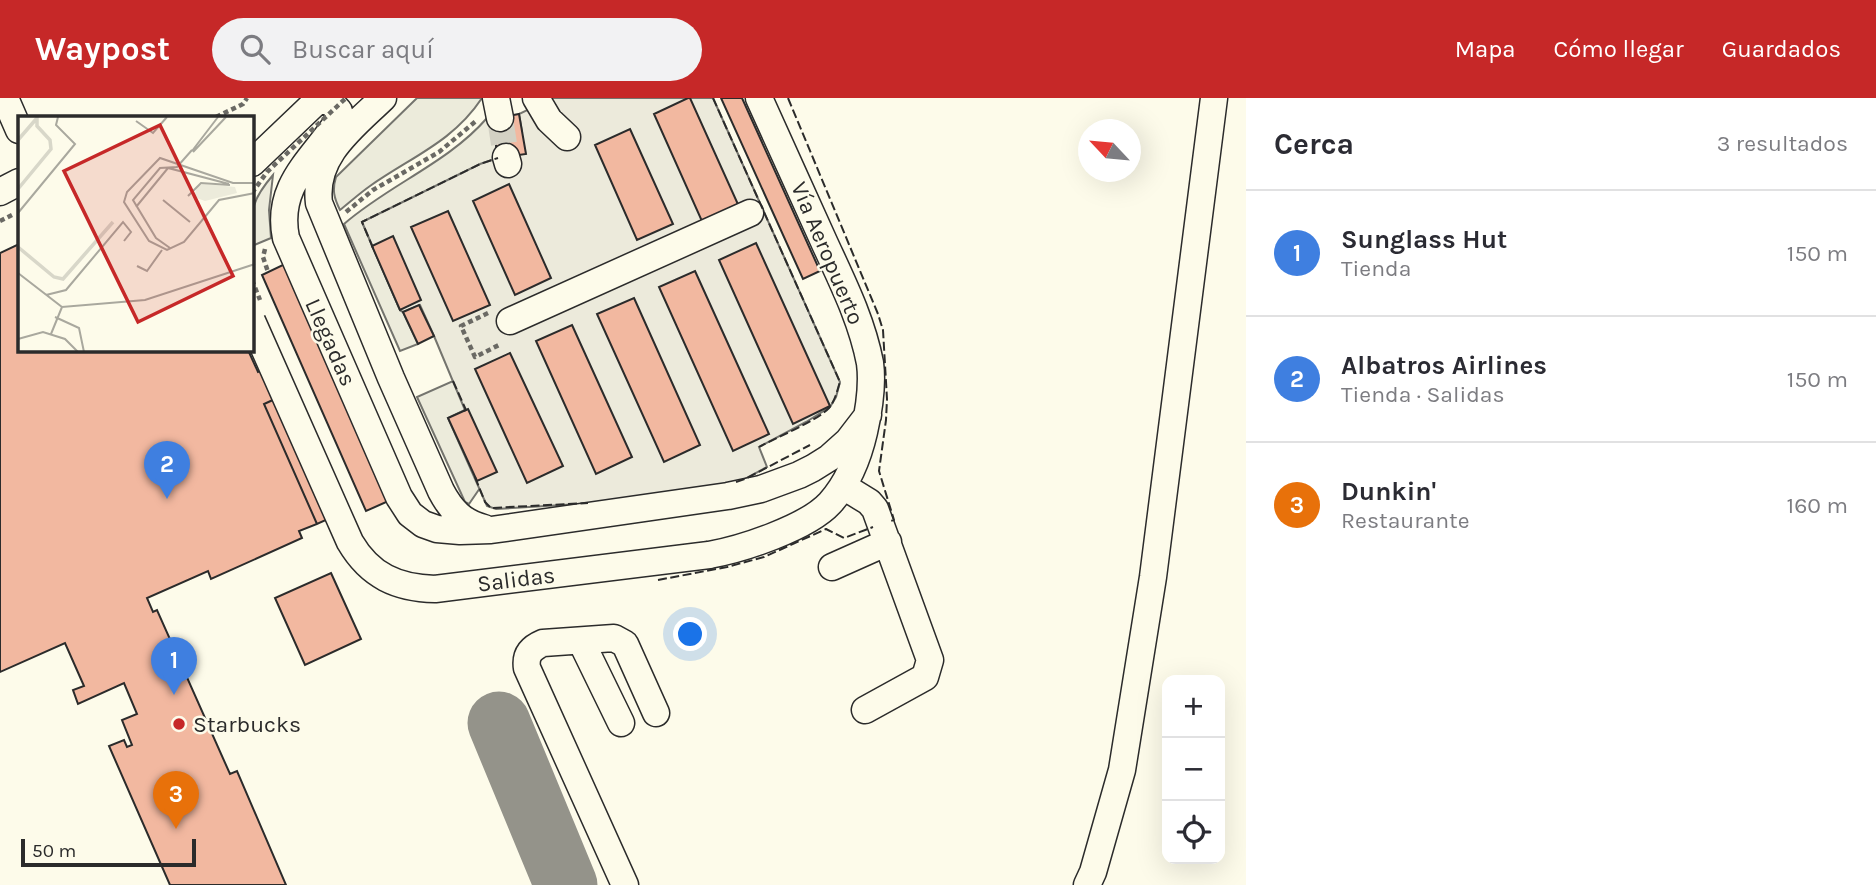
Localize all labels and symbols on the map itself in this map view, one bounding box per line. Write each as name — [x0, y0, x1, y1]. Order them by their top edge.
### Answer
inset map — [18, 116, 254, 352]
north arrow — [1078, 119, 1141, 182]
street label: Vía Aeropuerto — [785, 178, 870, 329]
street label: Llegadas — [299, 294, 362, 390]
pin: 2 — [144, 441, 190, 499]
street label: Salidas — [476, 561, 557, 598]
your location — [673, 617, 707, 651]
pin: 1 — [151, 637, 197, 695]
place label: Starbucks — [193, 711, 301, 738]
marker: Starbucks — [171, 716, 187, 732]
pin: 3 — [153, 771, 199, 829]
scale bar — [21, 836, 196, 868]

